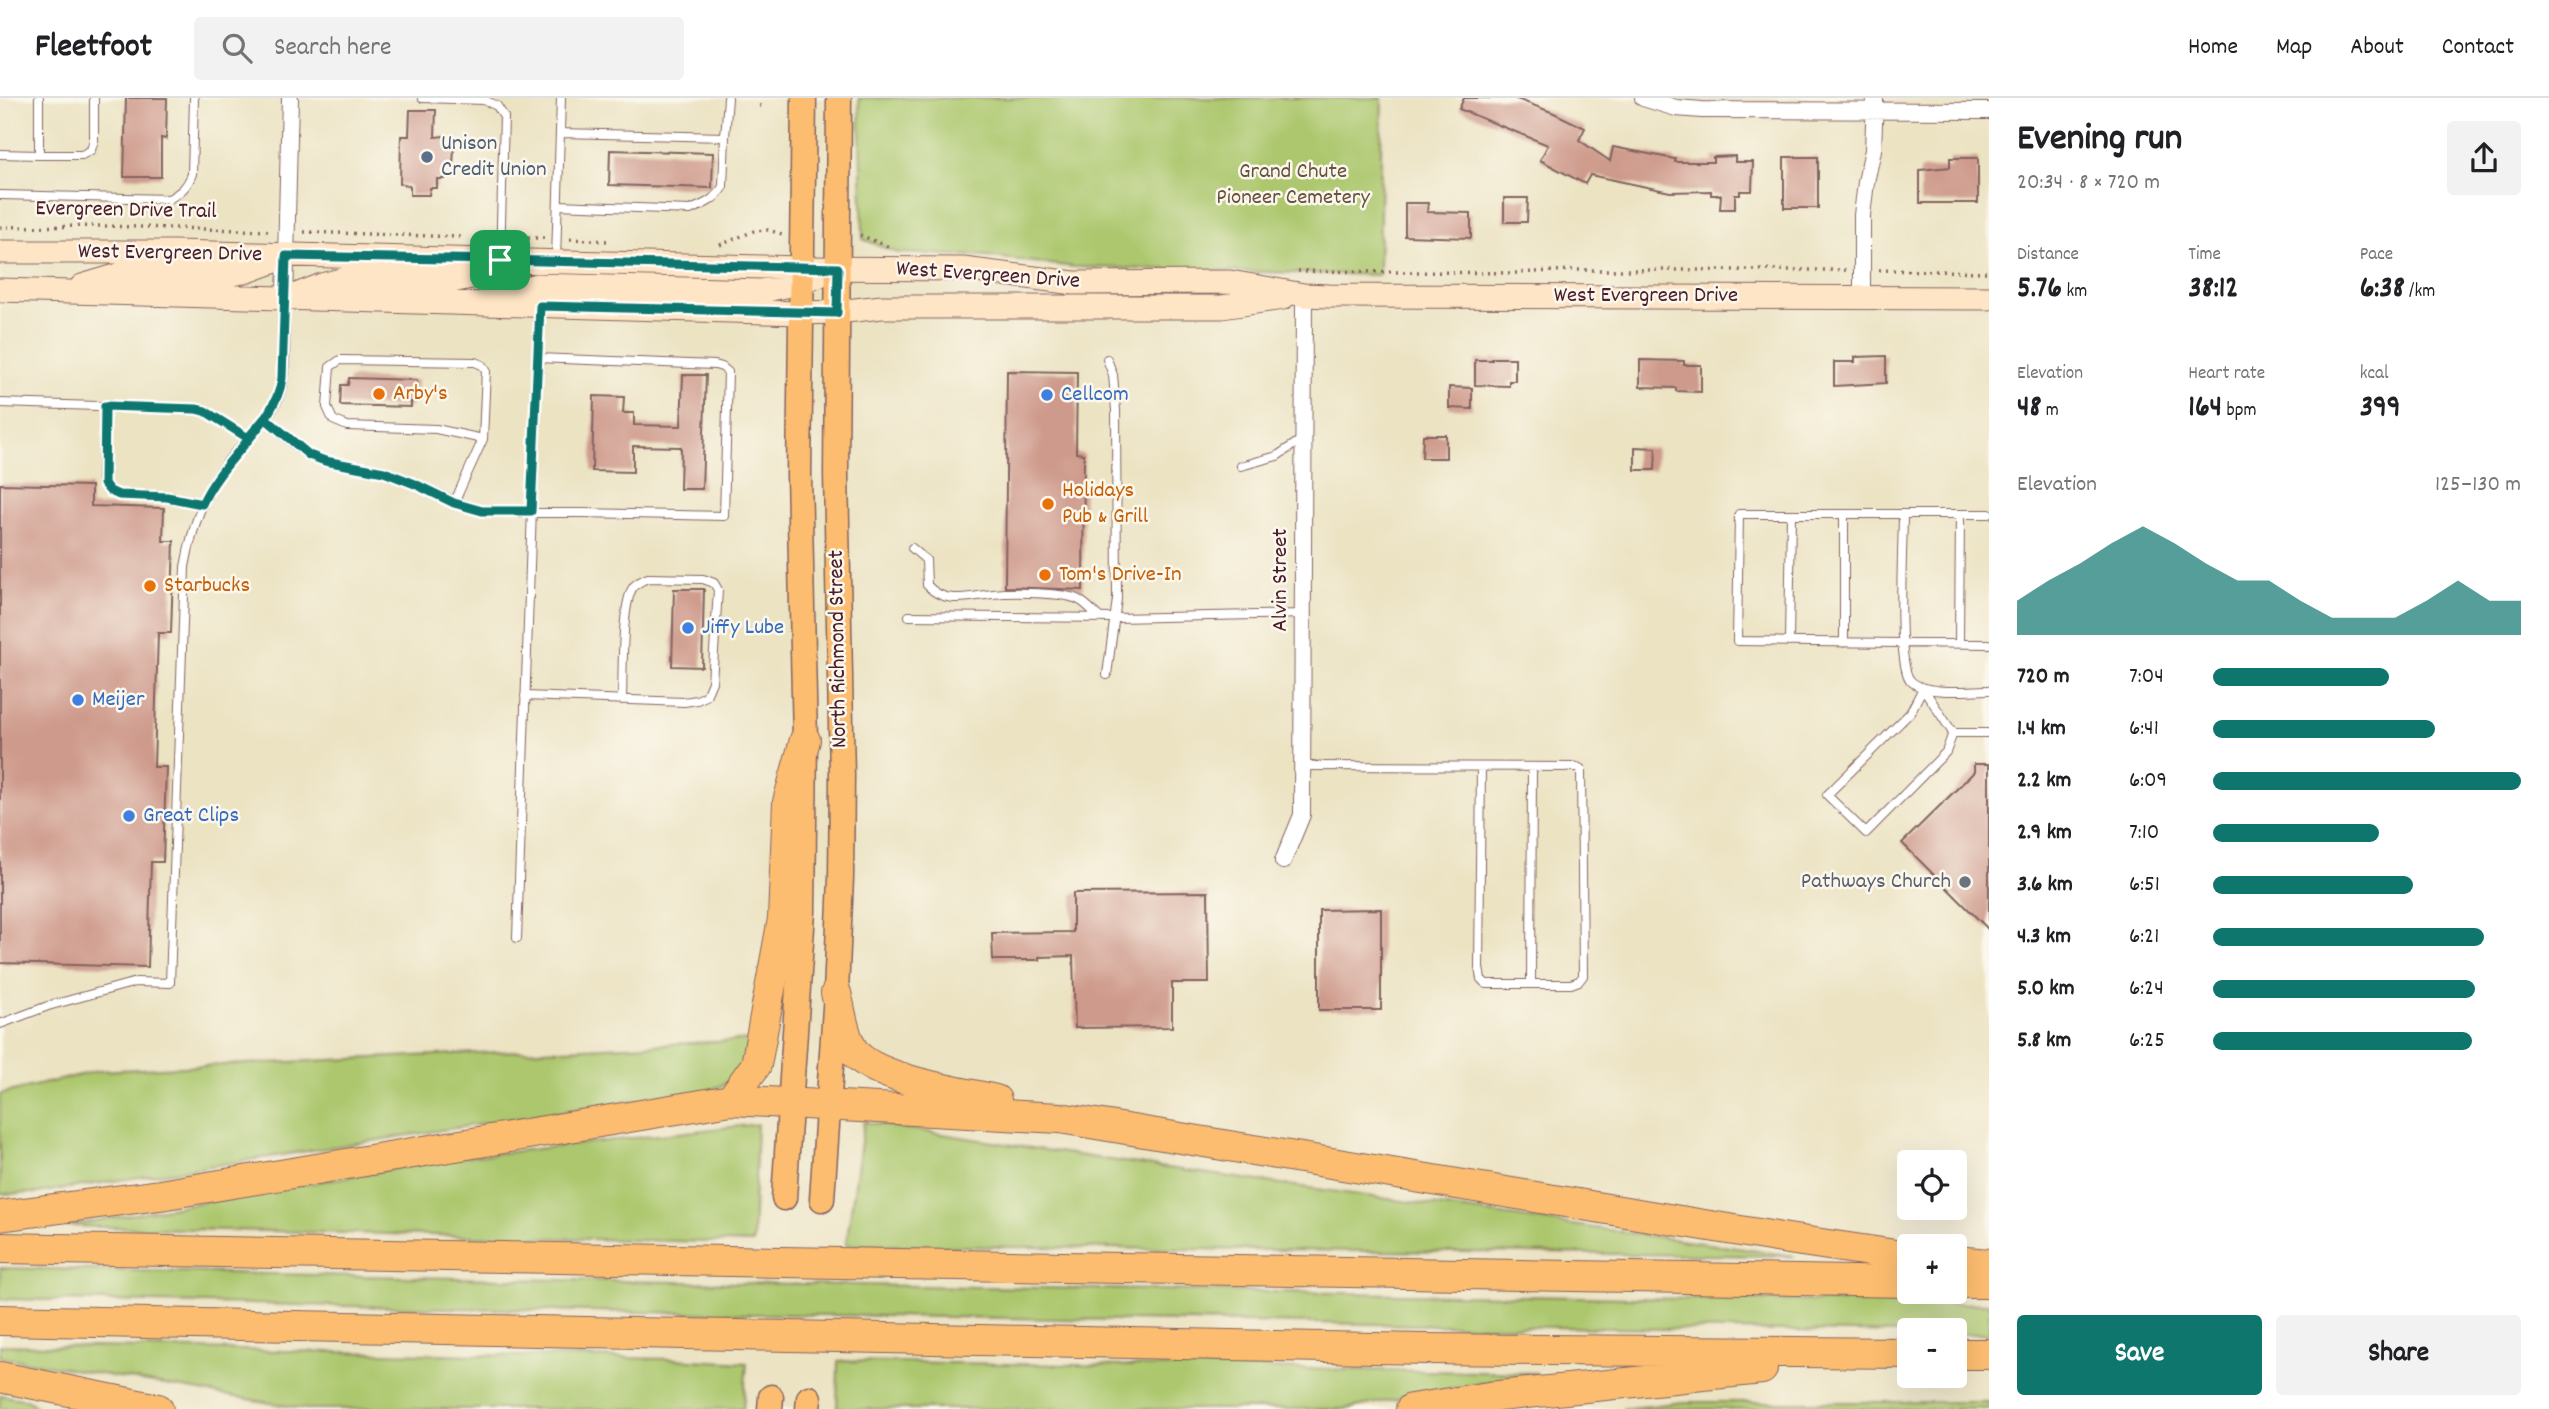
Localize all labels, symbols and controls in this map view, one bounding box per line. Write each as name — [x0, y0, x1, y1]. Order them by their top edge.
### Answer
search box — [194, 17, 684, 80]
text: Fleetfoot — [35, 25, 152, 72]
icon: search — [218, 29, 256, 67]
text: Search here — [274, 30, 391, 67]
text: Home — [2188, 31, 2238, 65]
text: Map — [2276, 31, 2312, 65]
text: About — [2350, 31, 2404, 65]
text: Contact — [2442, 31, 2514, 65]
text: Evening run — [2017, 113, 2182, 168]
button: share — [2447, 121, 2521, 195]
place label: Unison Credit Union — [441, 128, 547, 187]
marker: Unison Credit Union — [419, 149, 435, 165]
park label: Grand Chute Pioneer Cemetery — [1216, 156, 1370, 215]
text: 20:34 · 8 × 720 m — [2017, 167, 2160, 200]
street label: Evergreen Drive Trail — [35, 193, 217, 229]
pin — [470, 230, 530, 290]
street label: West Evergreen Drive — [77, 236, 263, 272]
icon: arrive — [481, 241, 519, 279]
text: Distance — [2017, 242, 2079, 269]
text: Time — [2188, 242, 2221, 269]
text: Pace — [2360, 242, 2393, 269]
street label: West Evergreen Drive — [895, 253, 1081, 299]
text: 5.76 — [2017, 269, 2062, 312]
text: 38:12 — [2188, 269, 2238, 312]
text: 6:38 — [2360, 269, 2405, 312]
text: km — [2062, 279, 2087, 306]
text: /km — [2405, 279, 2435, 306]
street label: West Evergreen Drive — [1554, 280, 1738, 313]
text: Elevation — [2017, 361, 2083, 388]
text: Heart rate — [2188, 361, 2265, 388]
text: kcal — [2360, 361, 2389, 388]
place label: Arby's — [393, 378, 448, 411]
place label: Cellcom — [1061, 379, 1129, 412]
marker: Arby's — [371, 386, 387, 402]
marker: Cellcom — [1039, 387, 1055, 403]
text: 48 — [2017, 388, 2041, 431]
text: 164 — [2188, 388, 2222, 431]
text: 399 — [2360, 388, 2400, 431]
text: m — [2041, 398, 2059, 425]
text: bpm — [2222, 398, 2256, 425]
text: Elevation — [2017, 469, 2097, 502]
text: 125–130 m — [2435, 469, 2521, 502]
place label: Holidays Pub & Grill — [1062, 475, 1149, 534]
marker: Holidays Pub & Grill — [1040, 496, 1056, 512]
street label: Alvin Street — [1265, 528, 1298, 632]
street label: North Richmond Street — [821, 550, 857, 748]
place label: Tom's Drive-In — [1059, 559, 1182, 592]
marker: Tom's Drive-In — [1037, 567, 1053, 583]
place label: Starbucks — [164, 570, 250, 603]
marker: Starbucks — [142, 578, 158, 594]
place label: Jiffy Lube — [702, 612, 784, 645]
marker: Jiffy Lube — [680, 620, 696, 636]
text: 720 m — [2017, 661, 2069, 694]
text: 7:04 — [2129, 661, 2164, 694]
place label: Meijer — [92, 684, 145, 717]
marker: Meijer — [70, 692, 86, 708]
text: 1.4 km — [2017, 713, 2066, 746]
text: 6:41 — [2129, 713, 2159, 746]
text: 2.2 km — [2017, 765, 2071, 798]
text: 6:09 — [2129, 765, 2167, 798]
place label: Great Clips — [143, 800, 239, 833]
marker: Great Clips — [121, 808, 137, 824]
text: 2.9 km — [2017, 817, 2072, 850]
text: 7:10 — [2129, 817, 2159, 850]
place label: Pathways Church — [1801, 866, 1951, 899]
text: 3.6 km — [2017, 869, 2073, 902]
text: 6:51 — [2129, 869, 2160, 902]
marker: Pathways Church — [1957, 874, 1973, 890]
text: 4.3 km — [2017, 921, 2071, 954]
text: 6:21 — [2129, 921, 2159, 954]
text: 5.0 km — [2017, 973, 2075, 1006]
text: 6:24 — [2129, 973, 2164, 1006]
text: 5.8 km — [2017, 1025, 2071, 1058]
text: 6:25 — [2129, 1025, 2165, 1058]
map controls — [1897, 1150, 1967, 1388]
button: locate — [1897, 1150, 1967, 1220]
button: + — [1897, 1234, 1967, 1304]
button: Save — [2017, 1315, 2262, 1395]
button: Share — [2276, 1315, 2521, 1395]
button: − — [1897, 1318, 1967, 1388]

